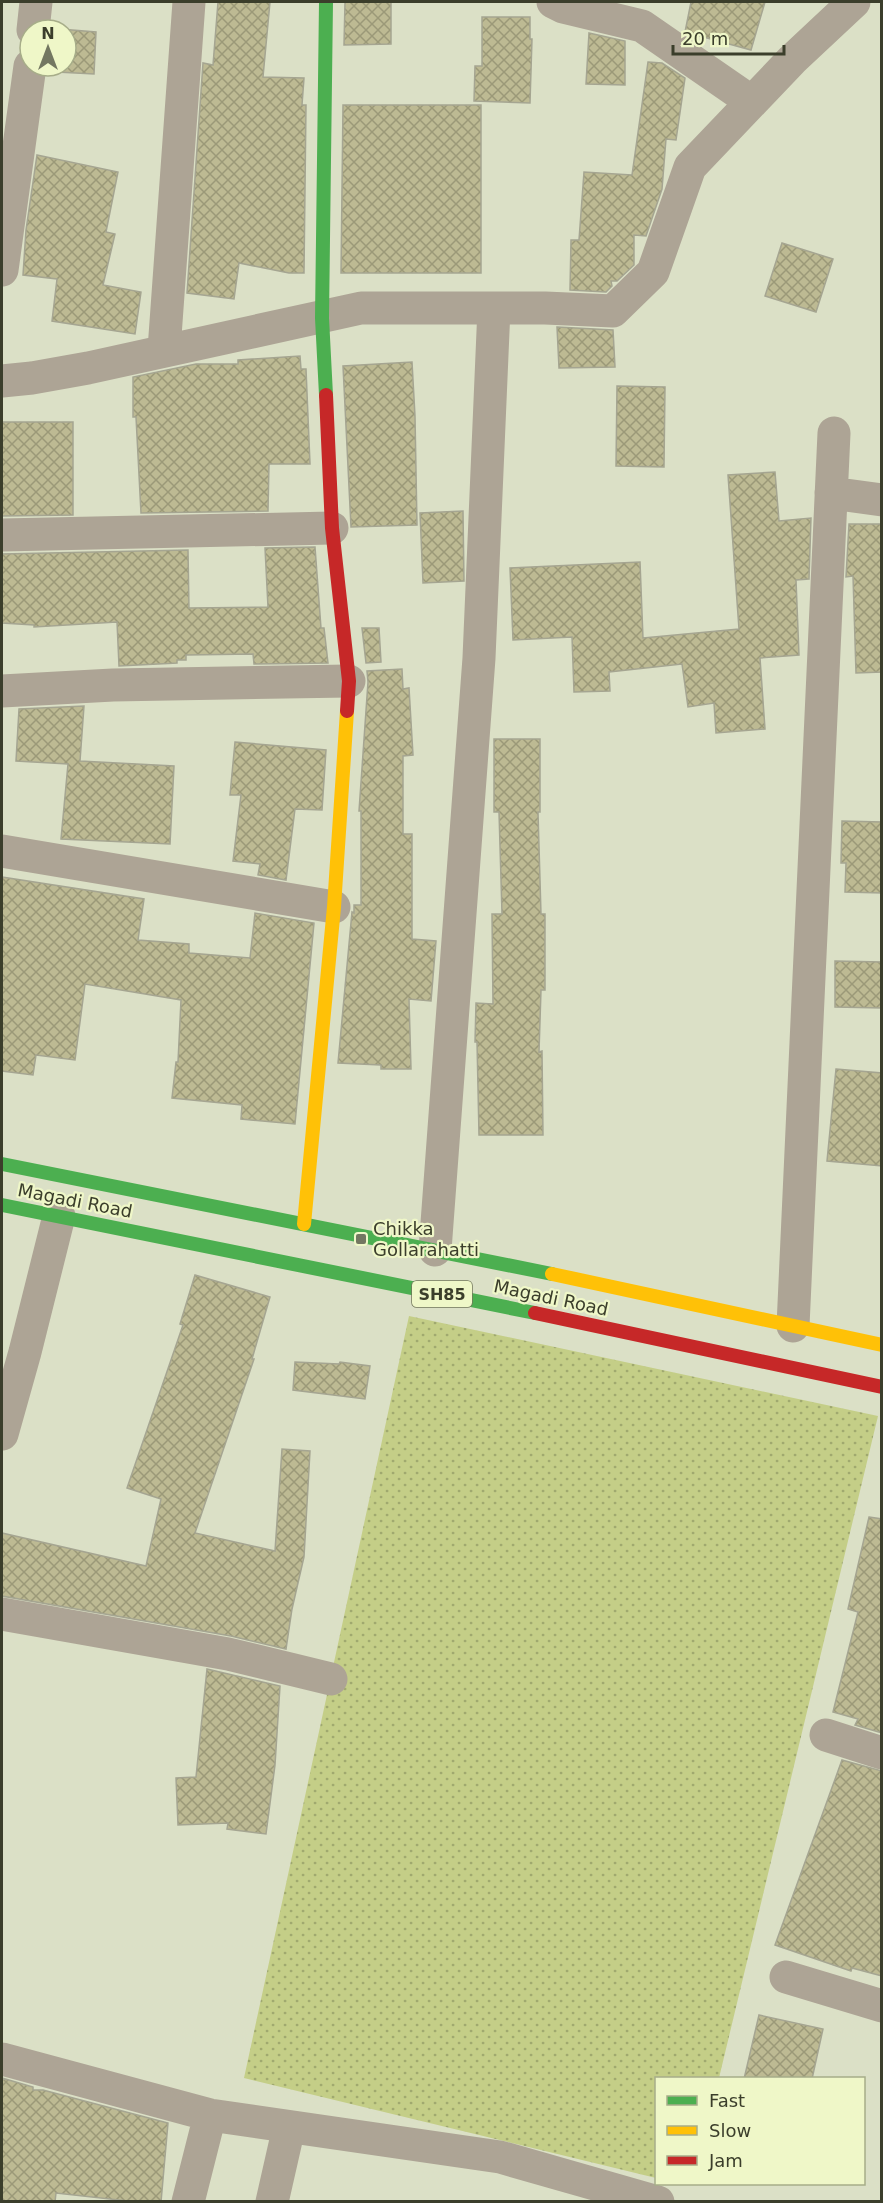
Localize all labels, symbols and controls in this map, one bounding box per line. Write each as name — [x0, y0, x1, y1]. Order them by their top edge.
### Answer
north arrow — [18, 18, 78, 78]
scale bar — [673, 18, 784, 56]
text: N — [41, 24, 55, 43]
text: 20 m — [682, 28, 728, 49]
street label: Magadi Road — [16, 1179, 134, 1222]
place label: Chikka Gollarahatti — [373, 1218, 479, 1260]
marker: Chikka Gollarahatti — [354, 1232, 368, 1246]
street label: Magadi Road — [492, 1275, 610, 1320]
road number: SH85 — [412, 1281, 472, 1307]
legend — [655, 2077, 865, 2185]
text: Fast — [709, 2090, 745, 2111]
text: Slow — [709, 2120, 751, 2141]
text: Jam — [708, 2150, 743, 2171]

